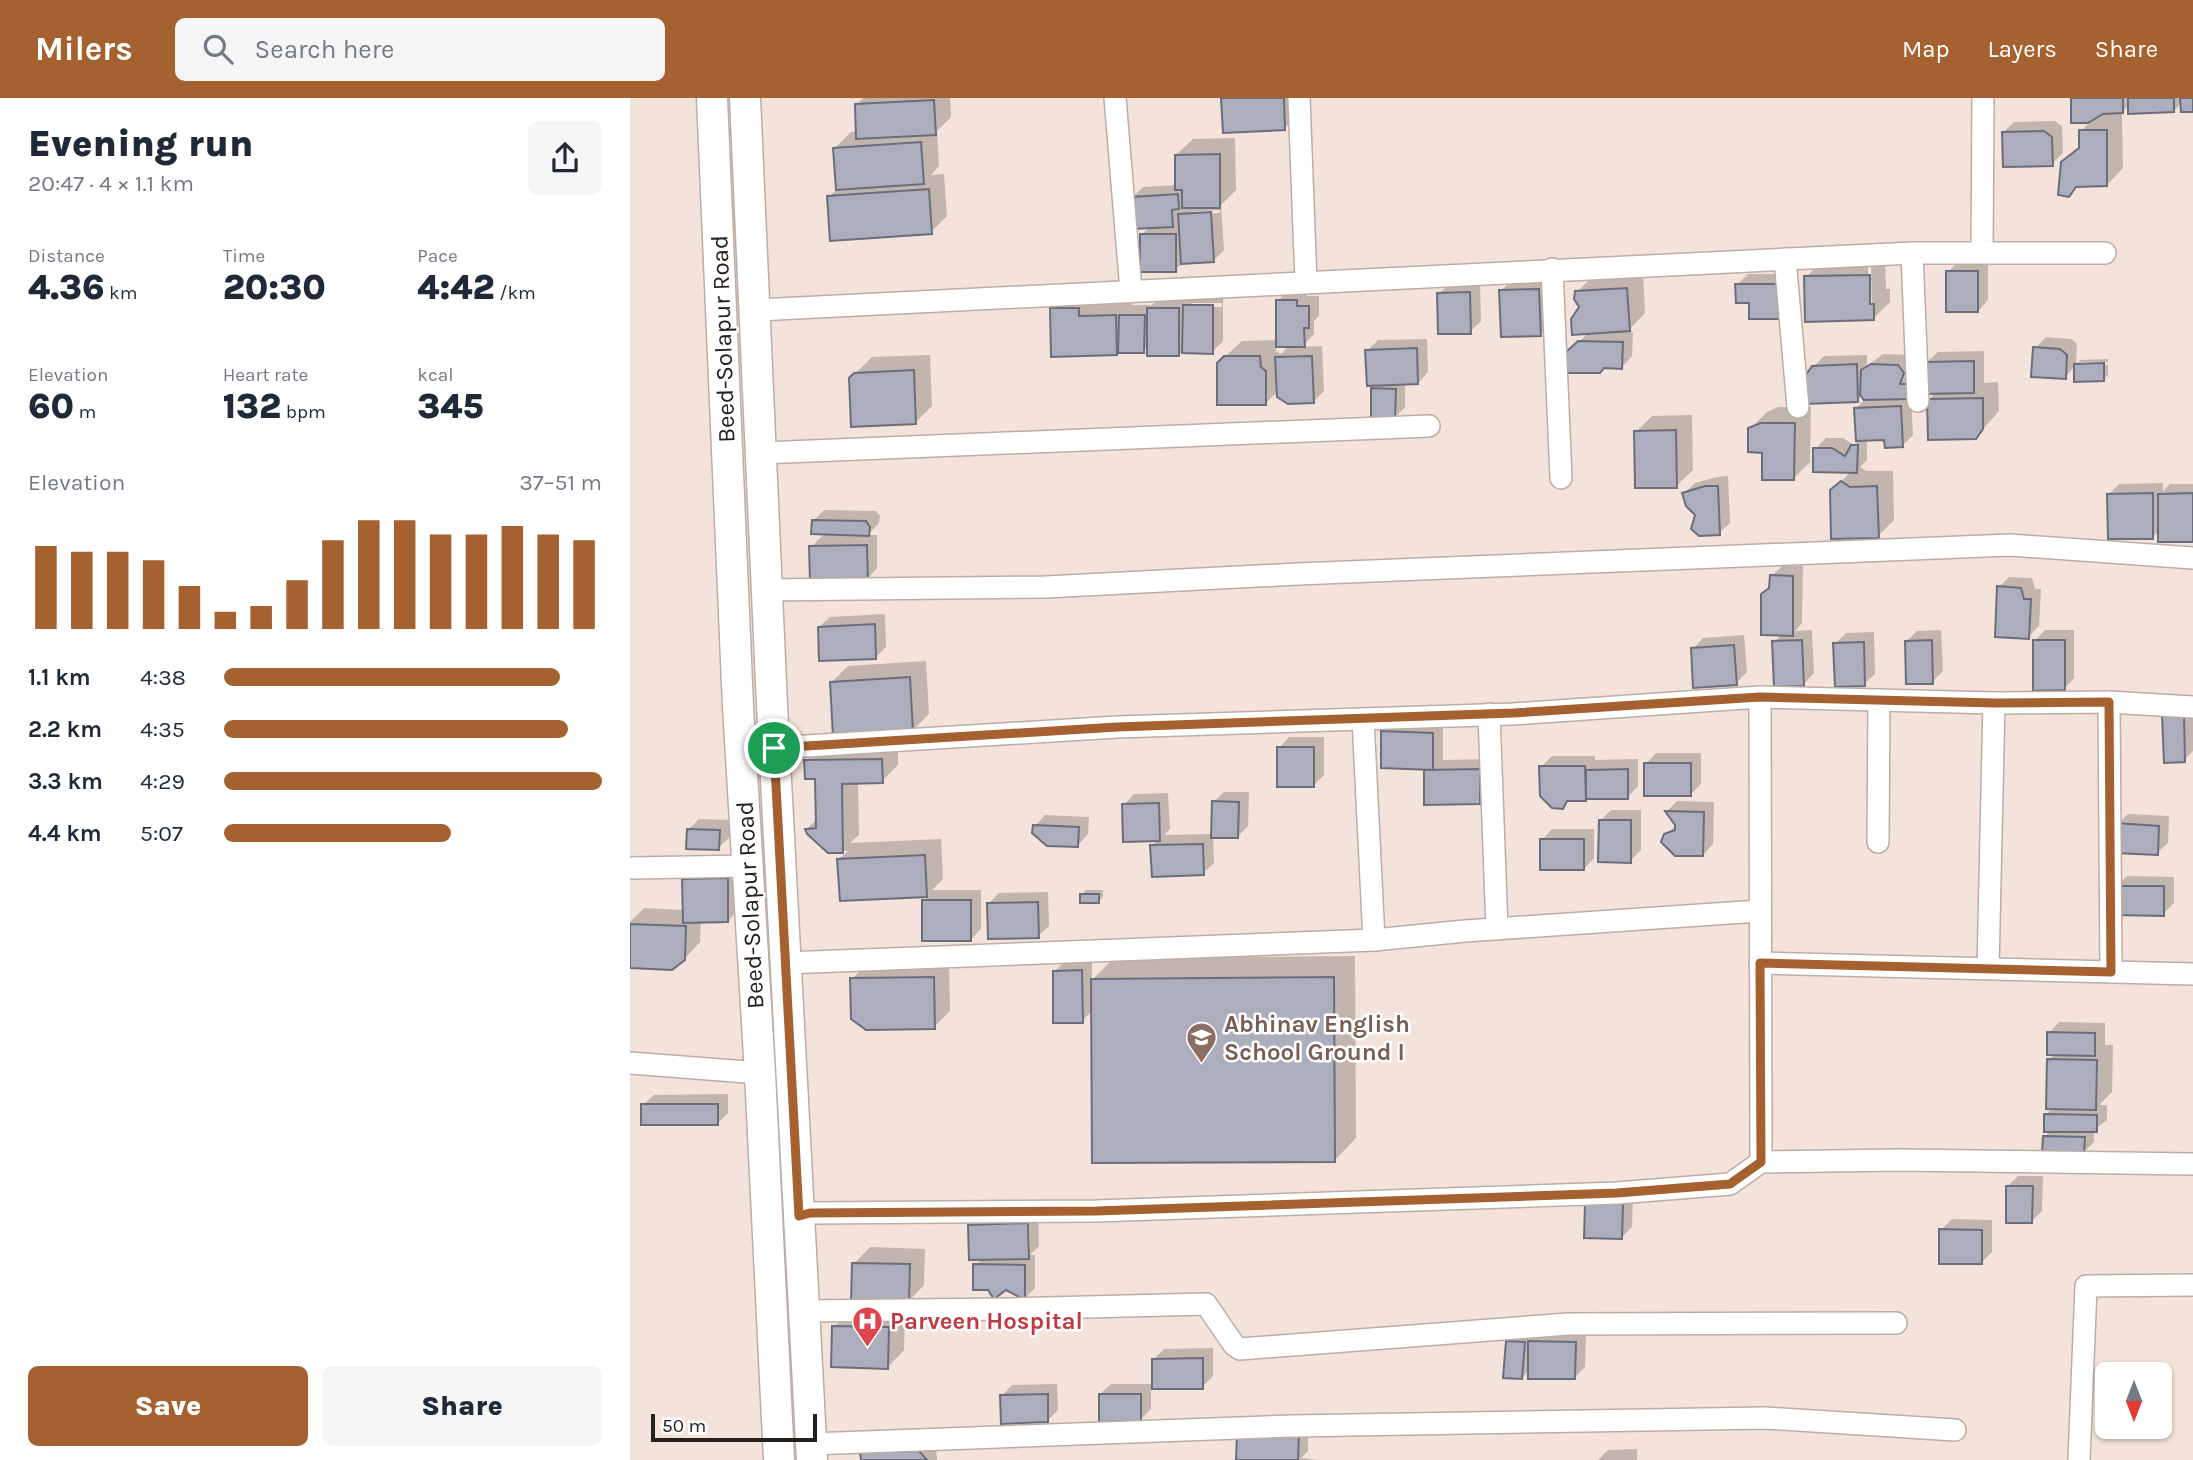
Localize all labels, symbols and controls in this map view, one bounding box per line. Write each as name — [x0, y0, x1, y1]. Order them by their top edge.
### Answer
search box — [175, 18, 665, 81]
text: Milers — [35, 30, 133, 68]
icon: search — [199, 30, 237, 68]
text: Search here — [255, 34, 394, 65]
text: Map — [1902, 35, 1950, 63]
text: Layers — [1988, 35, 2057, 63]
text: Share — [2095, 35, 2158, 63]
text: Evening run — [28, 121, 253, 166]
button: share — [528, 121, 602, 195]
text: 20:47 · 4 × 1.1 km — [28, 170, 194, 197]
street label: Beed-Solapur Road — [705, 235, 741, 443]
text: Distance — [28, 245, 105, 267]
text: Time — [223, 245, 265, 267]
text: Pace — [417, 245, 458, 267]
text: 4.36 — [28, 267, 104, 308]
text: 20:30 — [223, 267, 326, 308]
text: 4:42 — [417, 267, 495, 308]
text: km — [104, 282, 137, 304]
text: /km — [495, 282, 536, 304]
text: Elevation — [28, 364, 108, 386]
text: Heart rate — [223, 364, 308, 386]
text: kcal — [417, 364, 454, 386]
text: 60 — [28, 386, 74, 427]
text: 132 — [223, 386, 281, 427]
text: 345 — [417, 386, 483, 427]
text: m — [74, 401, 96, 423]
text: bpm — [281, 401, 326, 423]
text: Elevation — [28, 469, 125, 496]
text: 37–51 m — [519, 469, 602, 496]
text: 1.1 km — [28, 664, 91, 691]
text: 4:38 — [140, 664, 186, 691]
text: 2.2 km — [28, 716, 102, 743]
text: 4:35 — [140, 716, 185, 743]
pin — [744, 718, 804, 778]
icon: arrive — [755, 729, 793, 767]
text: 3.3 km — [28, 768, 103, 795]
text: 4:29 — [140, 768, 185, 795]
street label: Beed-Solapur Road — [731, 800, 769, 1010]
text: 4.4 km — [28, 820, 102, 847]
text: 5:07 — [140, 820, 183, 847]
place label: Abhinav English School Ground I — [1224, 1010, 1410, 1066]
school or university icon: Abhinav English School Ground I — [1184, 1021, 1218, 1065]
hospital icon: Parveen Hospital — [850, 1304, 884, 1348]
place label: Parveen Hospital — [890, 1307, 1083, 1335]
north arrow — [2095, 1362, 2172, 1438]
map controls — [2095, 1362, 2172, 1439]
button: Save — [28, 1366, 308, 1446]
button: Share — [322, 1366, 602, 1446]
scale bar — [651, 1411, 817, 1443]
text: 50 m — [662, 1415, 706, 1437]

